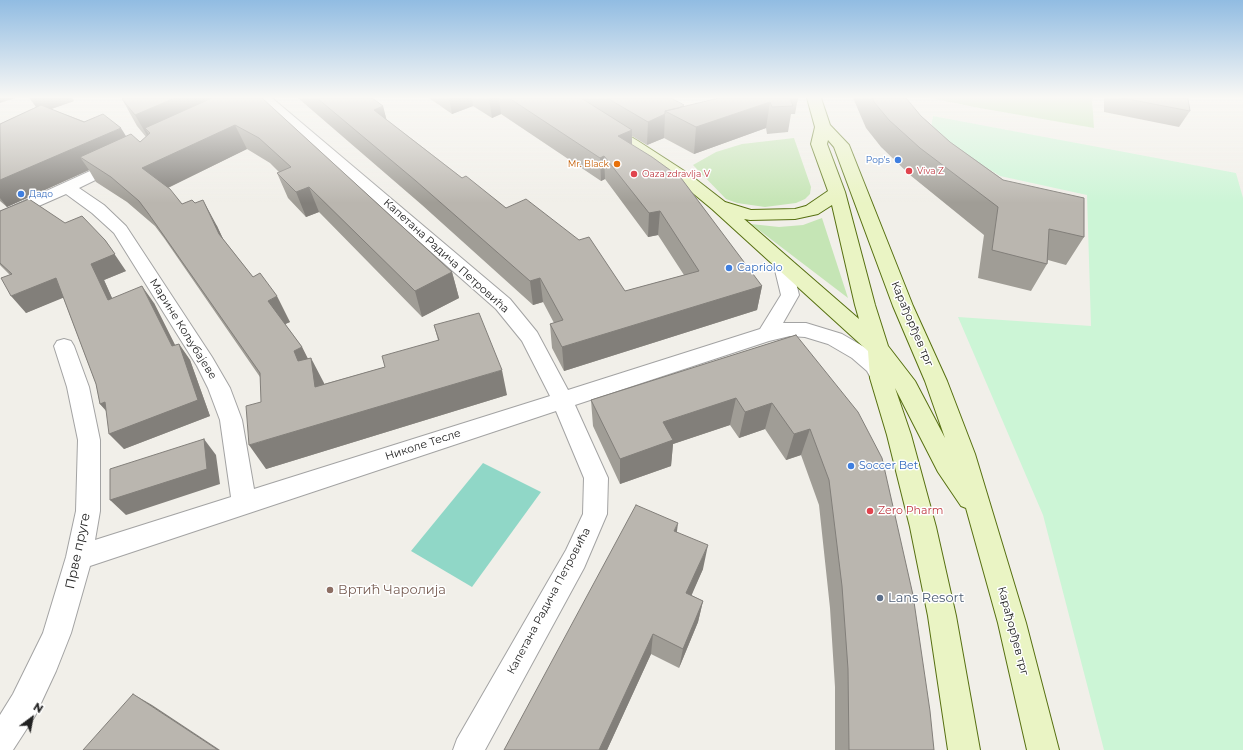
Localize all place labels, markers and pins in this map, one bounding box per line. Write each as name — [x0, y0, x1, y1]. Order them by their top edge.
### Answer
place label: Pop's — [866, 155, 890, 165]
marker: Pop's — [893, 155, 903, 165]
place label: Mr. Black — [568, 159, 609, 169]
marker: Mr. Black — [612, 159, 622, 169]
marker: Viva Z — [904, 166, 914, 176]
place label: Viva Z — [917, 166, 944, 176]
marker: Oaza zdravlja V — [629, 169, 639, 179]
place label: Oaza zdravlja V — [642, 169, 710, 179]
marker: Дадо — [16, 189, 26, 199]
place label: Дадо — [29, 189, 53, 199]
place label: Capriolo — [737, 261, 783, 275]
marker: Capriolo — [724, 263, 734, 273]
place label: Soccer Bet — [859, 459, 918, 473]
marker: Soccer Bet — [846, 461, 856, 471]
place label: Zero Pharm — [878, 504, 944, 518]
marker: Zero Pharm — [865, 506, 875, 516]
place label: Вртић Чаролија — [338, 582, 446, 598]
marker: Вртић Чаролија — [325, 585, 335, 595]
place label: Lans Resort — [888, 590, 964, 606]
marker: Lans Resort — [875, 593, 885, 603]

